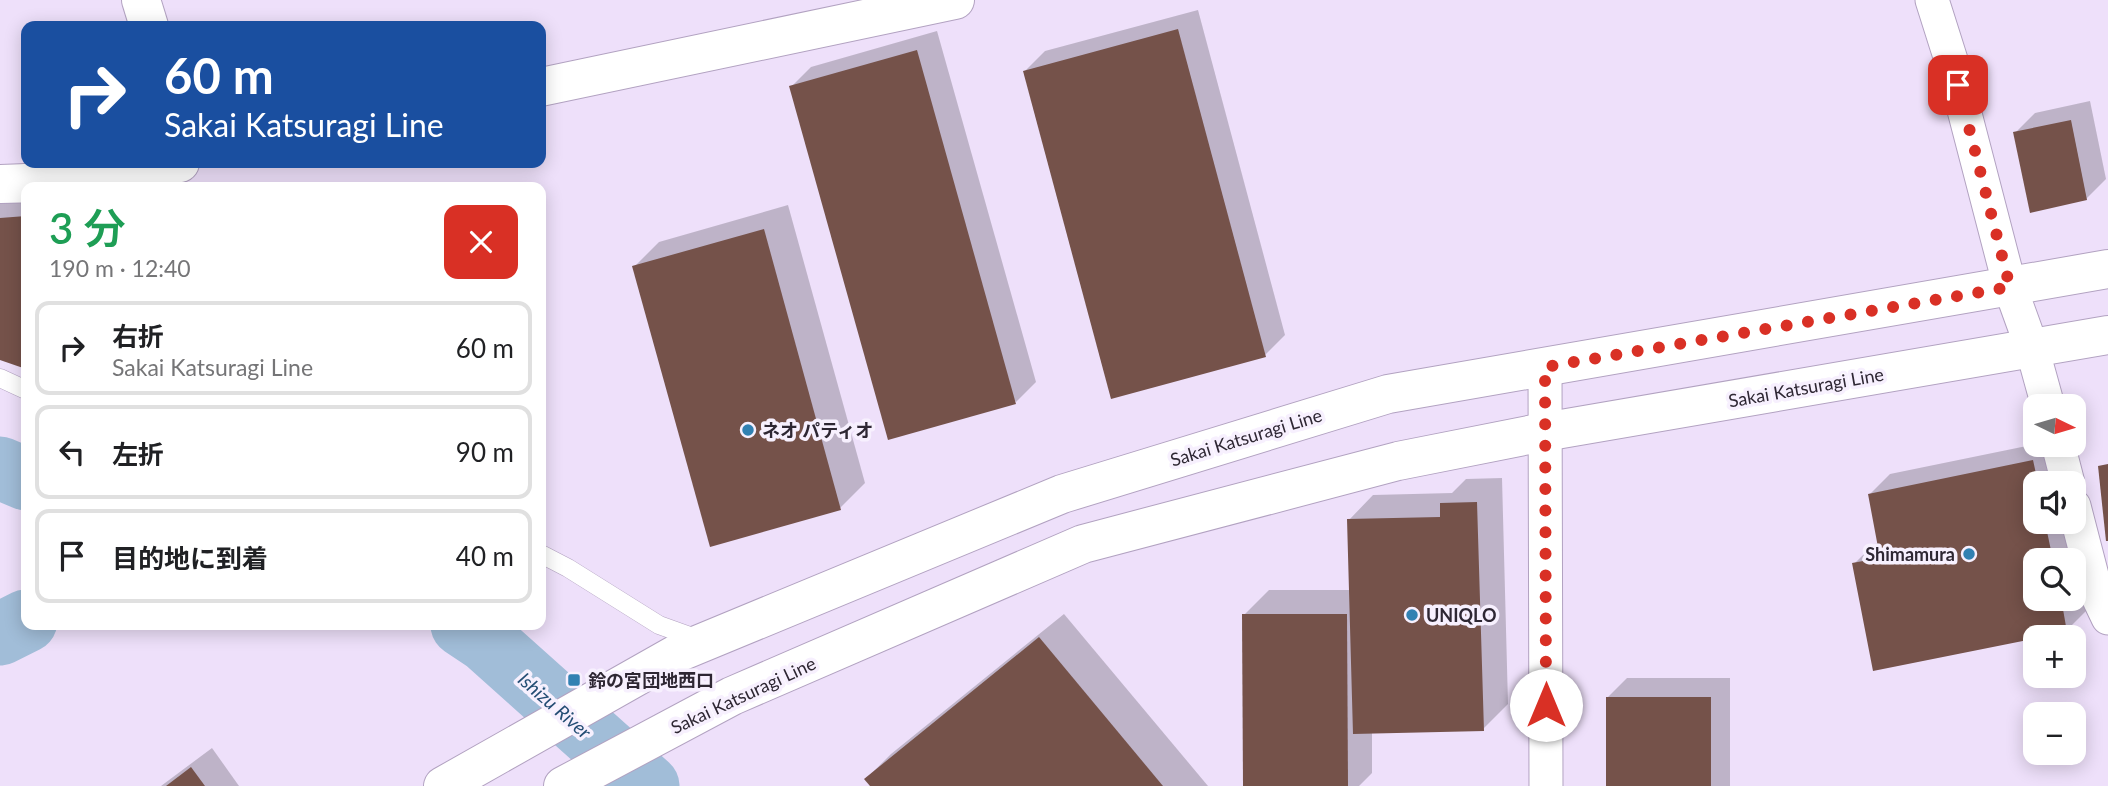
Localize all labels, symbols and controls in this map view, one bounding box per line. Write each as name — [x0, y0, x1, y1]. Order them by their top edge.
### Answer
text: 60 m — [164, 46, 274, 104]
icon: right — [49, 49, 140, 140]
pin — [1928, 55, 1988, 115]
icon: arrive — [1939, 66, 1977, 104]
text: Sakai Katsuragi Line — [164, 105, 444, 144]
text: 3 分 — [49, 203, 126, 253]
button: close — [444, 205, 518, 279]
text: 190 m · 12:40 — [49, 254, 191, 282]
text: 右折 — [112, 320, 164, 352]
icon: right — [53, 329, 91, 367]
text: 60 m — [456, 332, 514, 364]
text: Sakai Katsuragi Line — [112, 353, 313, 381]
street label: Sakai Katsuragi Line — [1727, 363, 1885, 411]
north arrow — [2023, 394, 2086, 457]
map controls — [2023, 394, 2086, 765]
street label: Sakai Katsuragi Line — [1168, 403, 1324, 471]
place label: ネオ パティオ — [762, 419, 873, 441]
marker: ネオ パティオ — [740, 422, 756, 438]
icon: left — [53, 433, 91, 471]
text: 90 m — [456, 436, 514, 468]
text: 左折 — [112, 438, 164, 470]
button: sound — [2023, 471, 2086, 534]
icon: arrive — [53, 537, 91, 575]
text: 40 m — [456, 540, 514, 572]
text: 目的地に到着 — [112, 542, 268, 574]
place label: Shimamura — [1865, 543, 1955, 565]
marker: Shimamura — [1961, 546, 1977, 562]
button: search — [2023, 548, 2086, 611]
place label: UNIQLO — [1426, 604, 1497, 626]
marker: UNIQLO — [1404, 607, 1420, 623]
button: + — [2023, 625, 2086, 688]
street label: Sakai Katsuragi Line — [667, 652, 819, 738]
water label: Ishizu River — [514, 667, 597, 743]
position arrow — [1509, 668, 1583, 742]
place label: 鈴の宮団地西口 — [588, 669, 714, 691]
marker: 鈴の宮団地西口 — [566, 672, 582, 688]
button: − — [2023, 702, 2086, 765]

